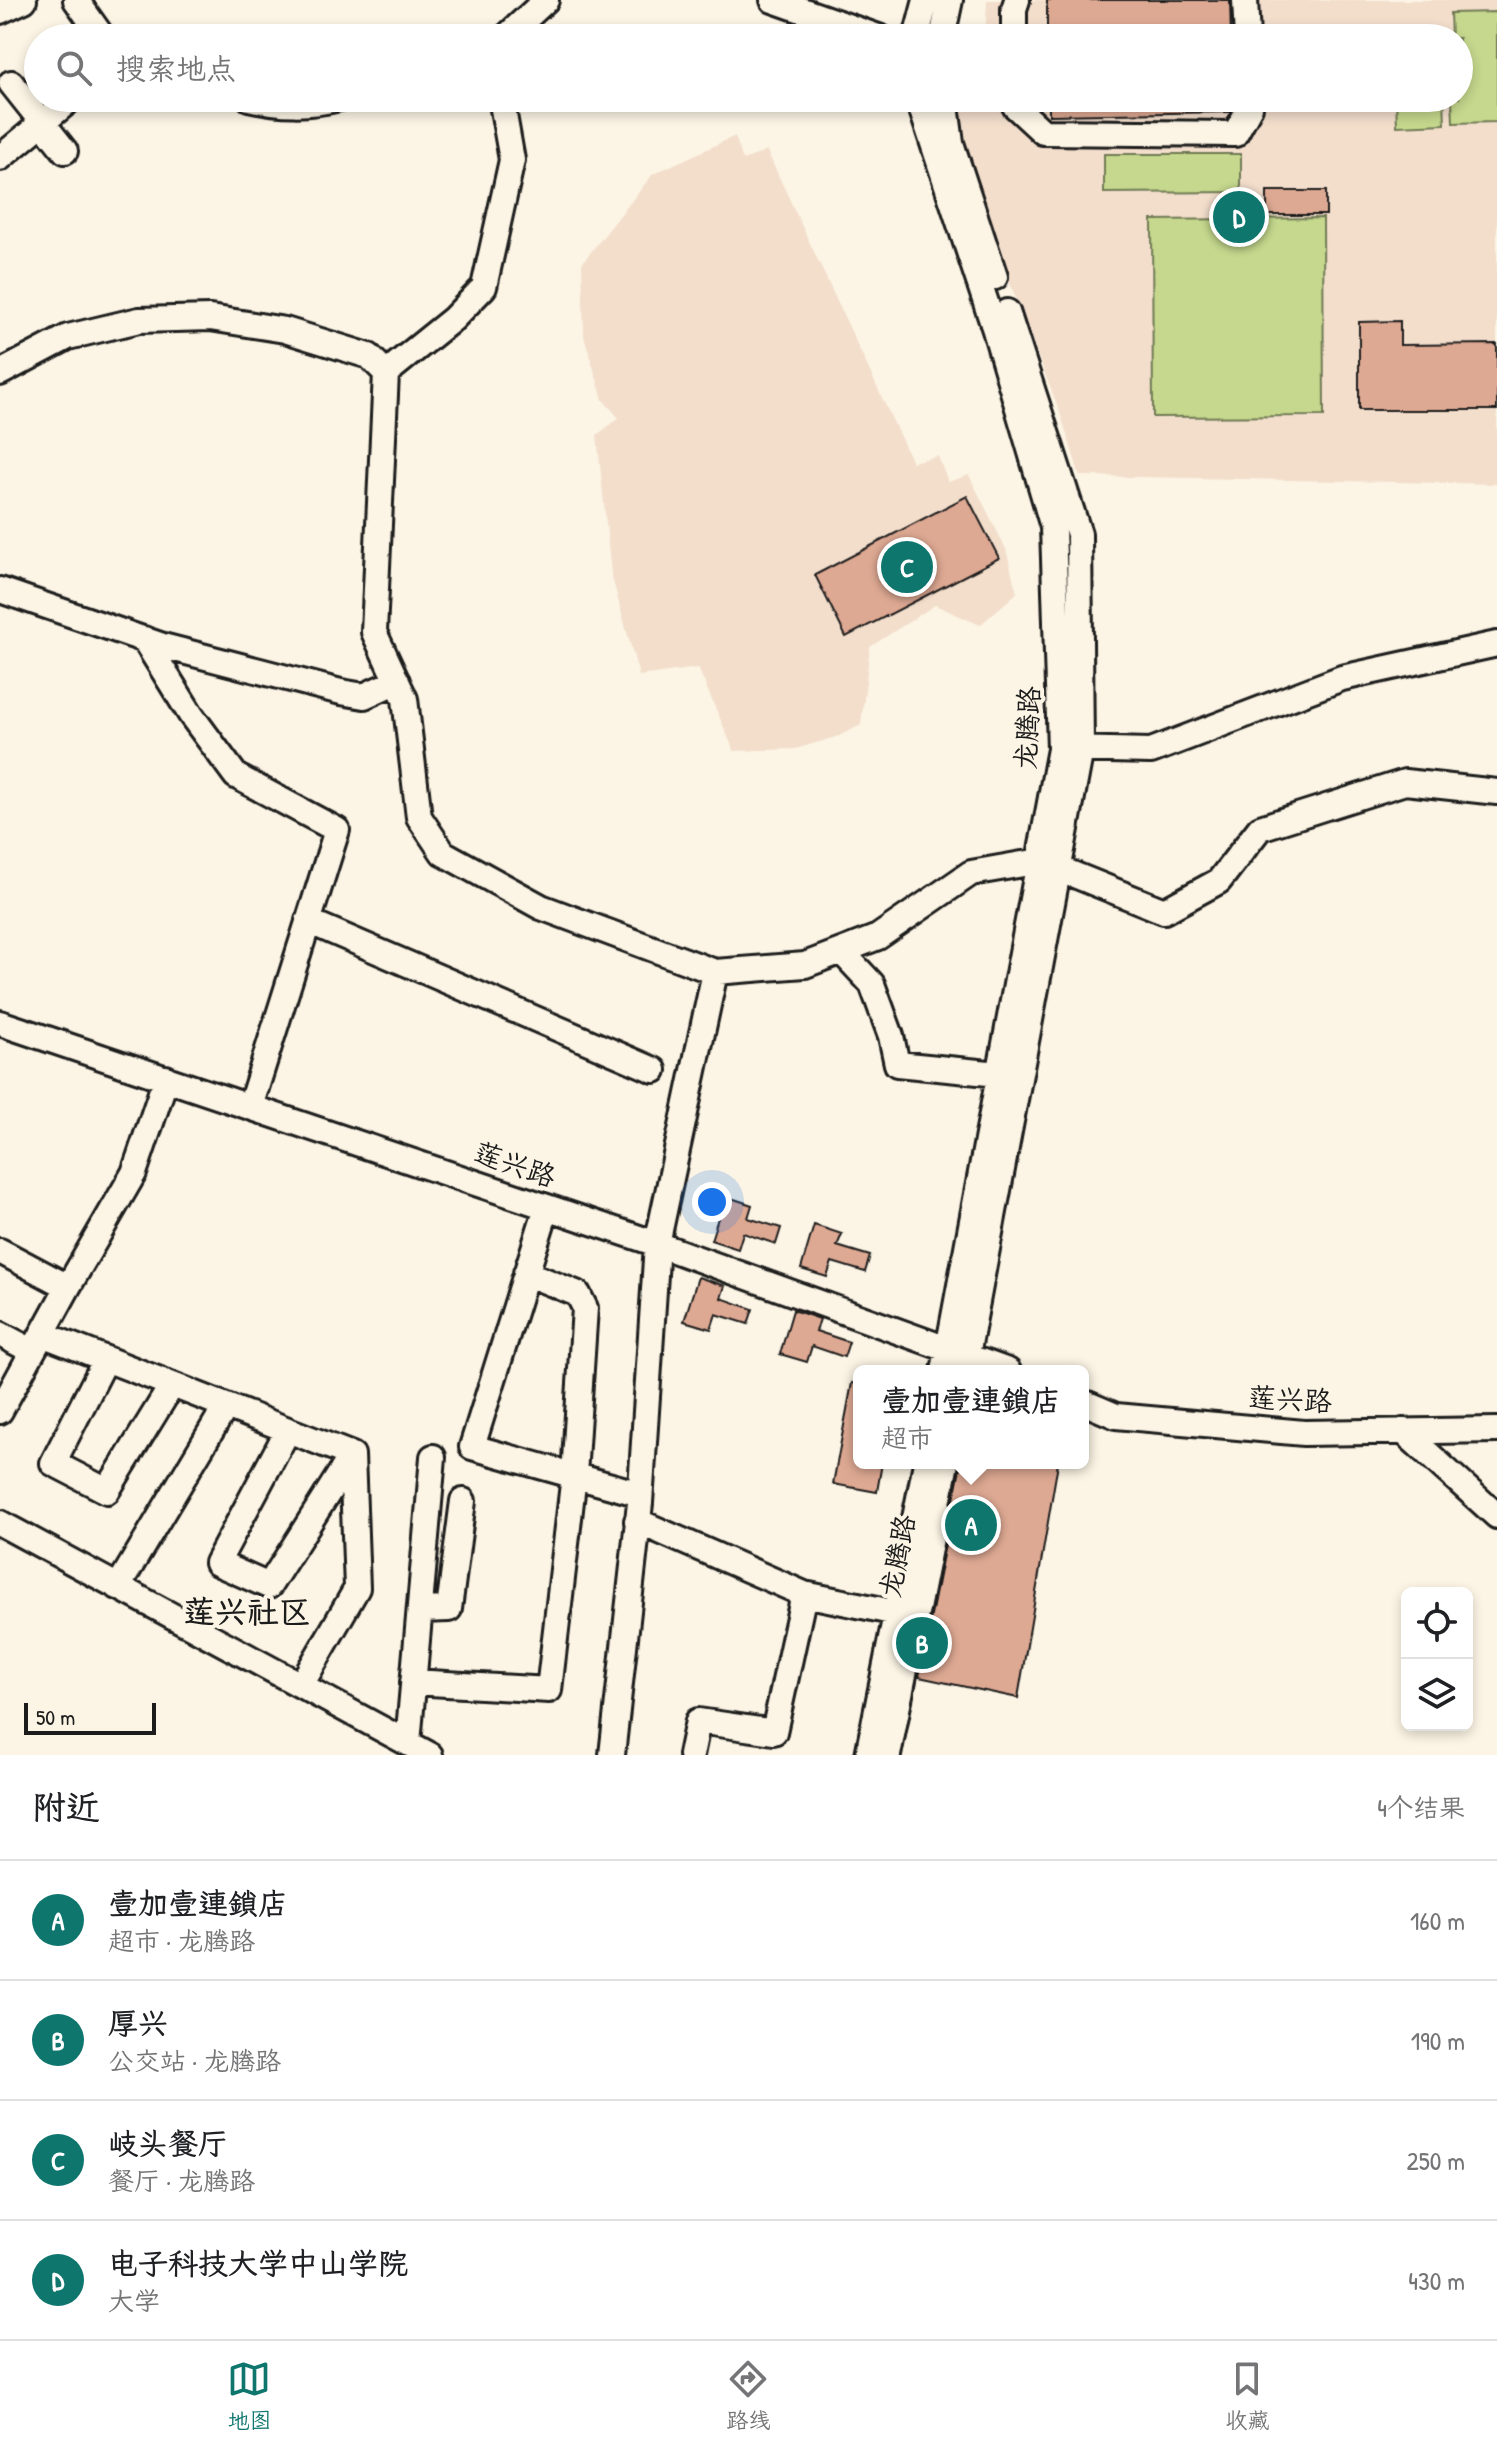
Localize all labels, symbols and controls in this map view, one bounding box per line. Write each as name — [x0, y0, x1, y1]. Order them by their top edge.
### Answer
search box — [24, 24, 1473, 112]
icon: search — [52, 46, 96, 90]
text: 搜索地点 — [116, 48, 236, 88]
pin: D — [1213, 187, 1265, 247]
pin: C — [881, 537, 933, 597]
street label: 龙腾路 — [1006, 685, 1048, 771]
street label: 莲兴路 — [469, 1132, 561, 1196]
your location — [692, 1182, 732, 1222]
popup — [853, 1365, 1089, 1469]
street label: 莲兴路 — [1247, 1378, 1333, 1420]
text: 壹加壹連鎖店 — [881, 1380, 1061, 1420]
text: 超市 — [881, 1420, 933, 1455]
pin: A — [945, 1495, 997, 1555]
street label: 龙腾路 — [870, 1511, 924, 1601]
map controls — [1401, 1587, 1473, 1731]
button: locate — [1401, 1587, 1473, 1659]
district label: 莲兴社区 — [183, 1590, 311, 1633]
pin: B — [896, 1613, 948, 1673]
button: layers — [1401, 1659, 1473, 1731]
scale bar — [24, 1699, 156, 1735]
text: 50 m — [36, 1702, 75, 1732]
text: 附近 — [32, 1784, 100, 1830]
text: 4个结果 — [1377, 1790, 1465, 1825]
text: 壹加壹連鎖店 — [108, 1883, 288, 1923]
text: A — [52, 1903, 64, 1938]
text: 160 m — [1410, 1903, 1465, 1938]
text: 超市 · 龙腾路 — [108, 1923, 255, 1958]
text: 厚兴 — [108, 2003, 168, 2043]
text: B — [51, 2023, 65, 2058]
text: 190 m — [1411, 2023, 1465, 2058]
text: 公交站 · 龙腾路 — [108, 2043, 281, 2078]
text: 岐头餐厅 — [108, 2123, 228, 2163]
text: C — [51, 2143, 65, 2178]
text: 250 m — [1407, 2143, 1465, 2178]
text: 餐厅 · 龙腾路 — [108, 2163, 255, 2198]
text: 电子科技大学中山学院 — [108, 2243, 408, 2283]
text: D — [52, 2263, 64, 2298]
text: 430 m — [1408, 2263, 1465, 2298]
text: 大学 — [108, 2283, 160, 2318]
tab: 地图 — [227, 2357, 272, 2435]
tab: 路线 — [726, 2357, 771, 2435]
tab: 收藏 — [1225, 2357, 1270, 2435]

